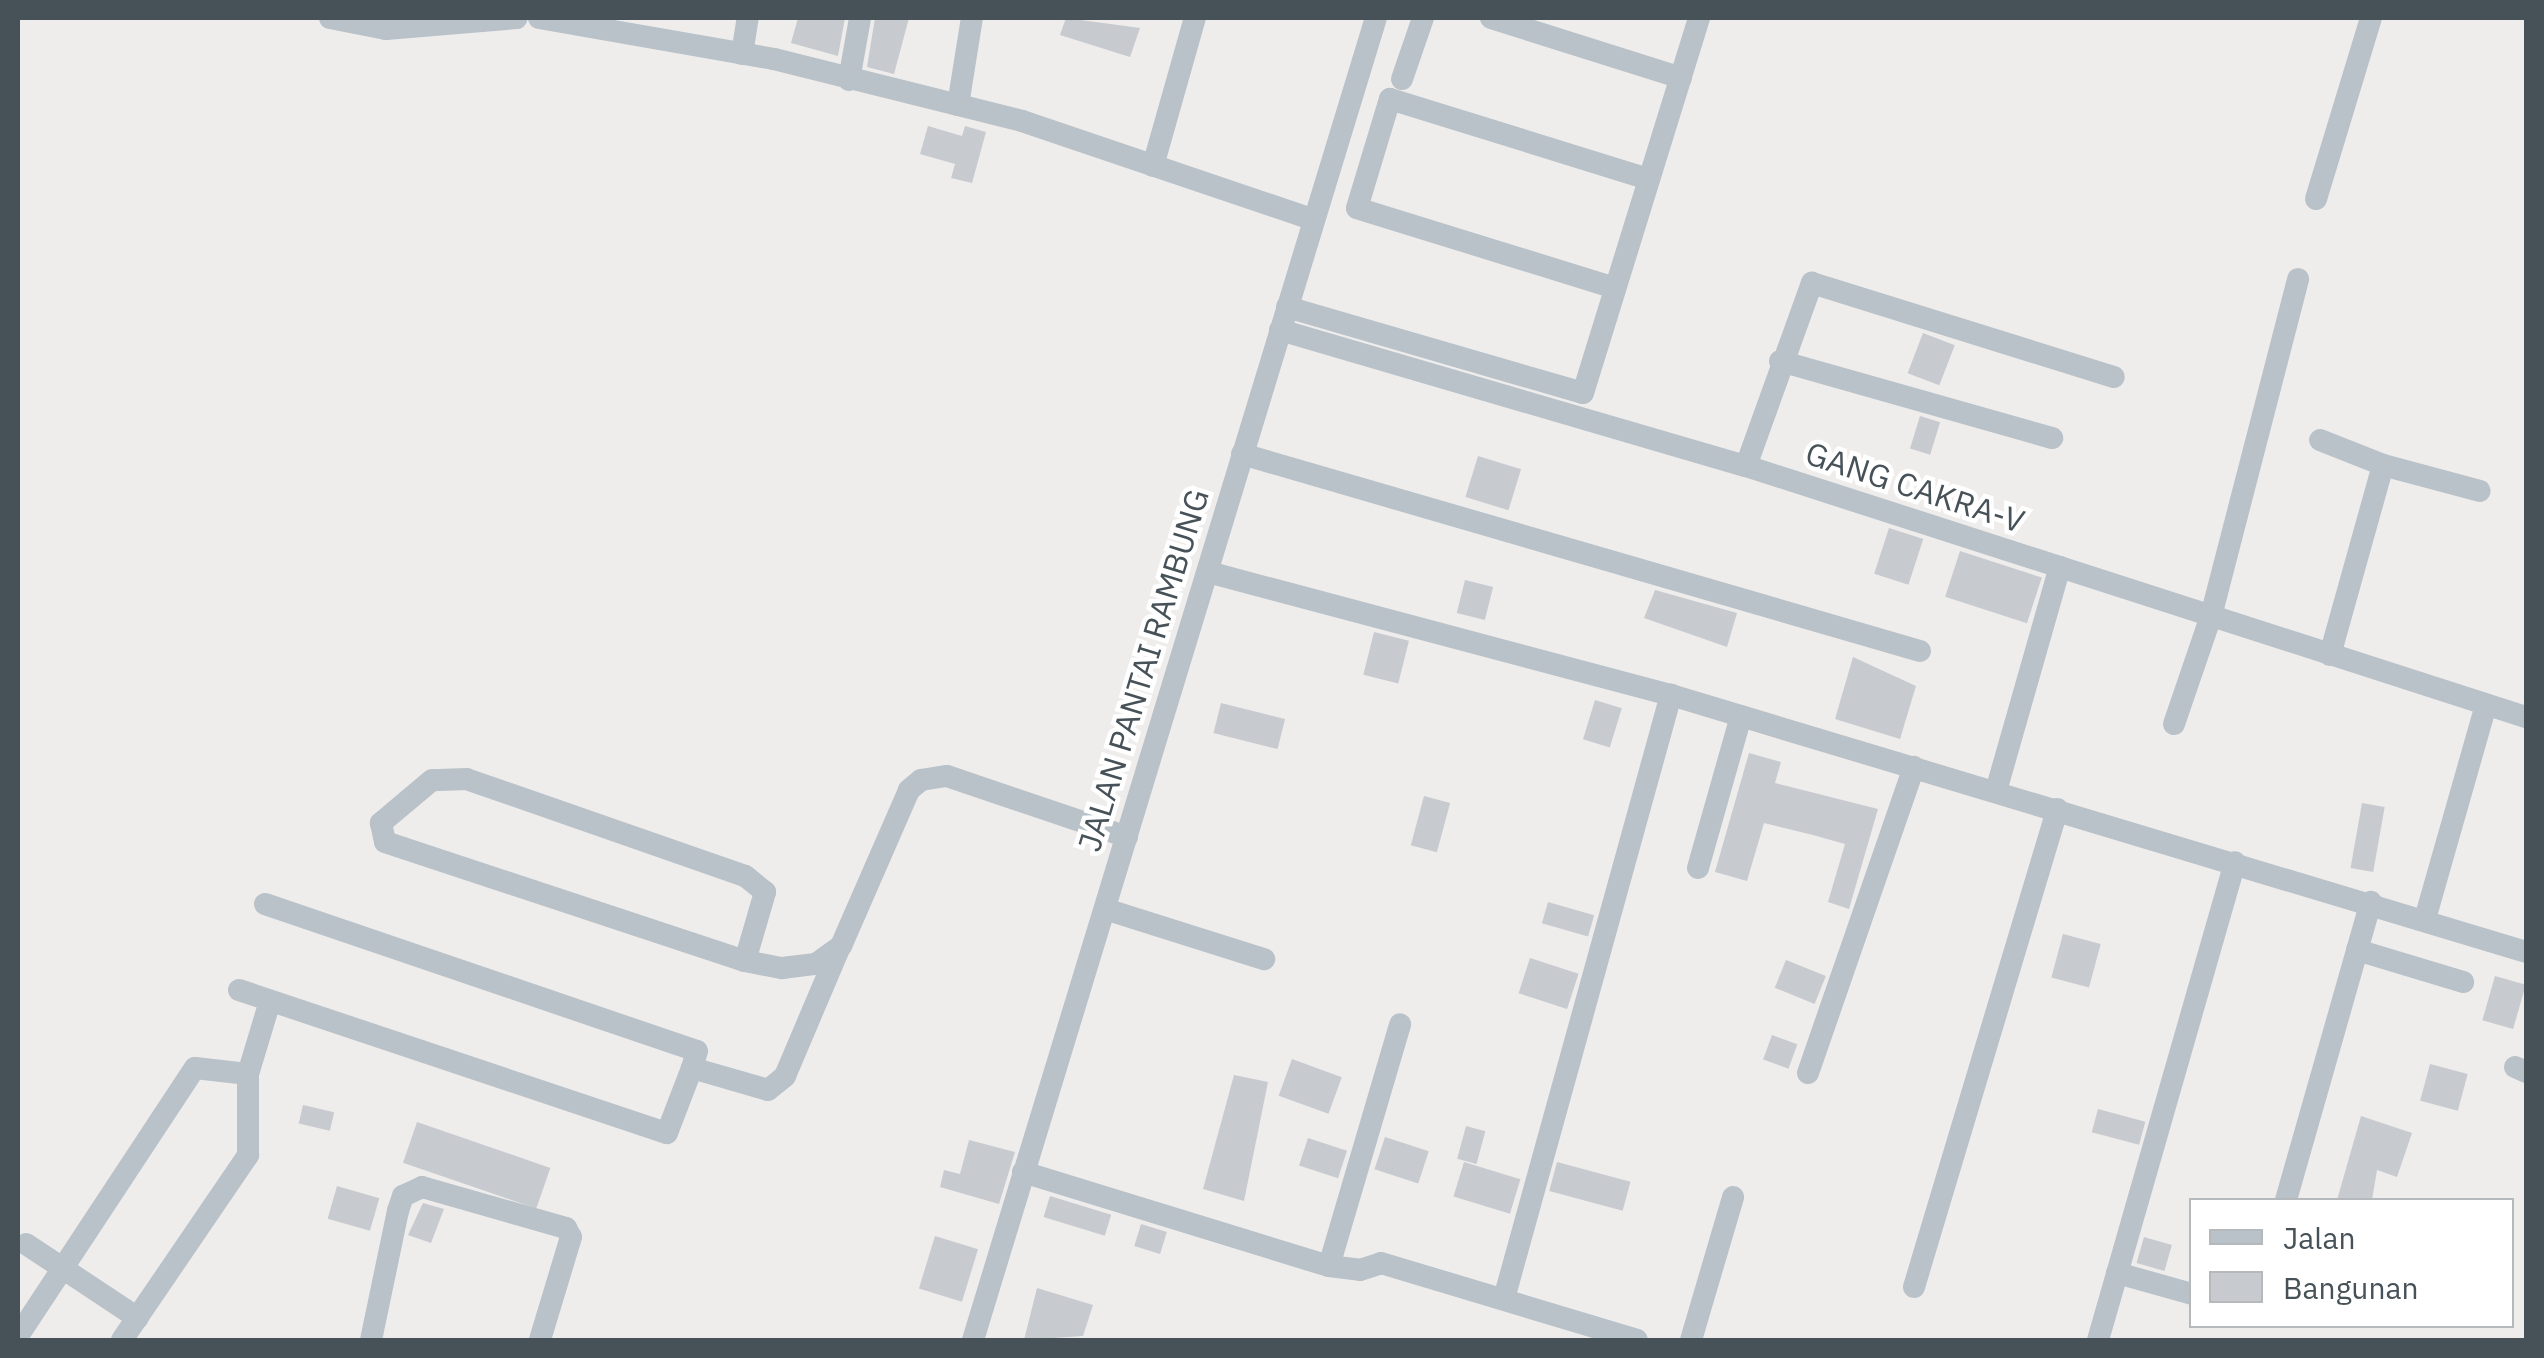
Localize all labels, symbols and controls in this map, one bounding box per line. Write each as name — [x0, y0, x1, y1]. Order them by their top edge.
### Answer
street label: GANG CAKRA-V — [1801, 434, 2029, 540]
street label: JALAN PANTAI RAMBUNG — [1070, 484, 1216, 856]
legend — [2189, 1198, 2514, 1328]
text: Jalan — [2283, 1218, 2356, 1257]
text: Bangunan — [2283, 1268, 2419, 1307]

